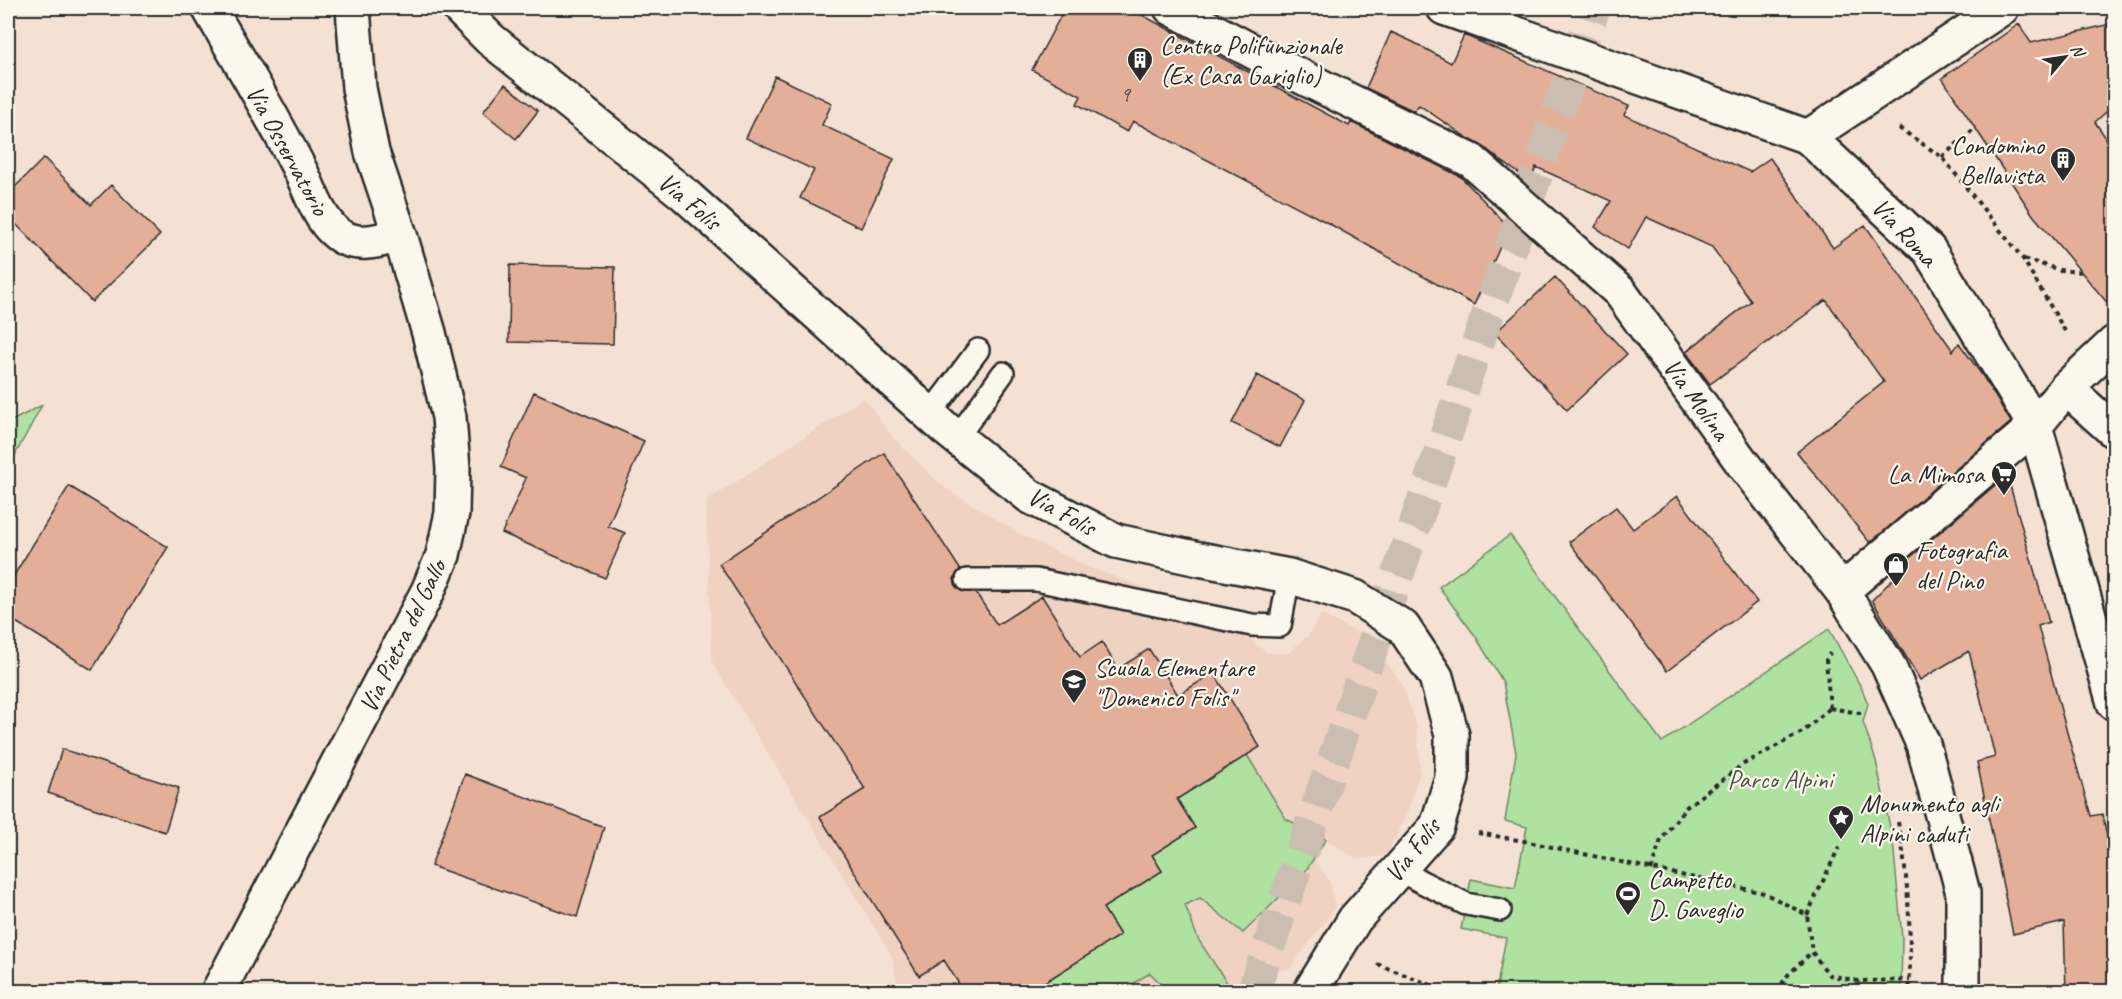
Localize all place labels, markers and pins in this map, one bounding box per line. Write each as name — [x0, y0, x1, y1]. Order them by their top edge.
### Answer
place label: Centro Polifunzionale (Ex Casa Gariglio) — [1160, 29, 1343, 92]
building icon: Centro Polifunzionale (Ex Casa Gariglio) — [1125, 45, 1155, 83]
place label: Condomino Bellavista — [1951, 129, 2046, 192]
building icon: Condomino Bellavista — [2048, 145, 2078, 183]
place label: La Mimosa — [1888, 458, 1986, 491]
supermarket icon: La Mimosa — [1989, 459, 2019, 497]
place label: Fotografia del Pino — [1916, 534, 2008, 597]
shop icon: Fotografia del Pino — [1881, 550, 1911, 588]
place label: Scuola Elementare "Domenico Folis" — [1094, 651, 1256, 714]
school or university icon: Scuola Elementare "Domenico Folis" — [1059, 667, 1089, 705]
place label: Monumento agli Alpini caduti — [1860, 787, 2001, 850]
place icon: Monumento agli Alpini caduti — [1826, 803, 1856, 841]
place label: Campetto D. Gaveglio — [1648, 863, 1745, 926]
sports icon: Campetto D. Gaveglio — [1613, 879, 1643, 917]

